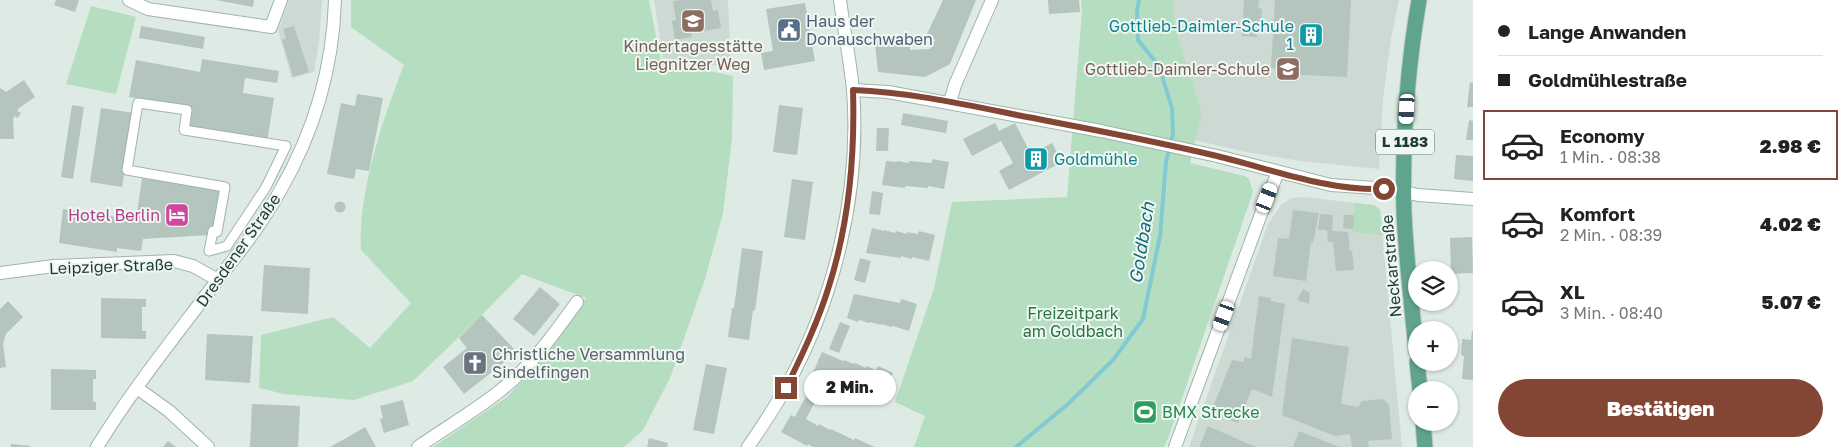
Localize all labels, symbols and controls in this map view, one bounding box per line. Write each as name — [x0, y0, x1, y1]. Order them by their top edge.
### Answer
school or university icon: Kindertagesstätte Liegnitzer Weg — [680, 8, 706, 34]
place label: Haus der Donauschwaben — [806, 11, 933, 49]
place label: Gottlieb-Daimler-Schule 1 — [1109, 16, 1294, 54]
public building icon: Haus der Donauschwaben — [776, 17, 802, 43]
text: Lange Anwanden — [1528, 20, 1686, 43]
building icon: Gottlieb-Daimler-Schule 1 — [1298, 22, 1324, 48]
place label: Kindertagesstätte Liegnitzer Weg — [623, 36, 763, 74]
school or university icon: Gottlieb-Daimler-Schule — [1275, 56, 1301, 82]
place label: Gottlieb-Daimler-Schule — [1085, 59, 1270, 79]
text: Goldmühlestraße — [1528, 68, 1687, 91]
car — [1398, 94, 1415, 124]
icon: car — [1500, 123, 1545, 168]
text: Economy — [1560, 124, 1645, 147]
road number: L 1183 — [1376, 130, 1434, 154]
text: 2.98 € — [1760, 134, 1821, 157]
building icon: Goldmühle — [1023, 146, 1049, 172]
text: 1 Min. · 08:38 — [1560, 147, 1661, 167]
place label: Goldmühle — [1054, 149, 1138, 169]
route start — [1373, 178, 1395, 200]
car — [1254, 181, 1279, 215]
street label: Dresdener Straße — [192, 190, 284, 310]
water label: Goldbach — [1124, 200, 1158, 285]
icon: car — [1500, 201, 1545, 246]
hotel icon: Hotel Berlin — [164, 202, 190, 228]
text: Komfort — [1560, 202, 1635, 225]
place label: Hotel Berlin — [68, 205, 160, 225]
text: 4.02 € — [1760, 212, 1821, 235]
street label: Neckarstraße — [1377, 214, 1405, 318]
text: 2 Min. · 08:39 — [1560, 225, 1662, 245]
street label: Leipziger Straße — [49, 254, 173, 278]
map controls — [1408, 261, 1458, 431]
button: layers — [1408, 261, 1458, 311]
icon: car — [1500, 279, 1545, 324]
text: XL — [1560, 280, 1585, 303]
text: 5.07 € — [1761, 290, 1821, 313]
car — [1211, 299, 1236, 333]
park label: Freizeitpark am Goldbach — [1023, 303, 1123, 341]
text: 3 Min. · 08:40 — [1560, 303, 1663, 323]
button: + — [1408, 321, 1458, 371]
place label: Christliche Versammlung Sindelfingen — [492, 344, 685, 382]
church icon: Christliche Versammlung Sindelfingen — [462, 350, 488, 376]
callout: 2 Min. — [804, 370, 896, 406]
route end — [775, 377, 797, 399]
text: 2 Min. — [826, 377, 874, 397]
button: Bestätigen — [1498, 379, 1823, 437]
button: − — [1408, 381, 1458, 431]
sports icon: BMX Strecke — [1132, 399, 1158, 425]
place label: BMX Strecke — [1162, 402, 1259, 422]

